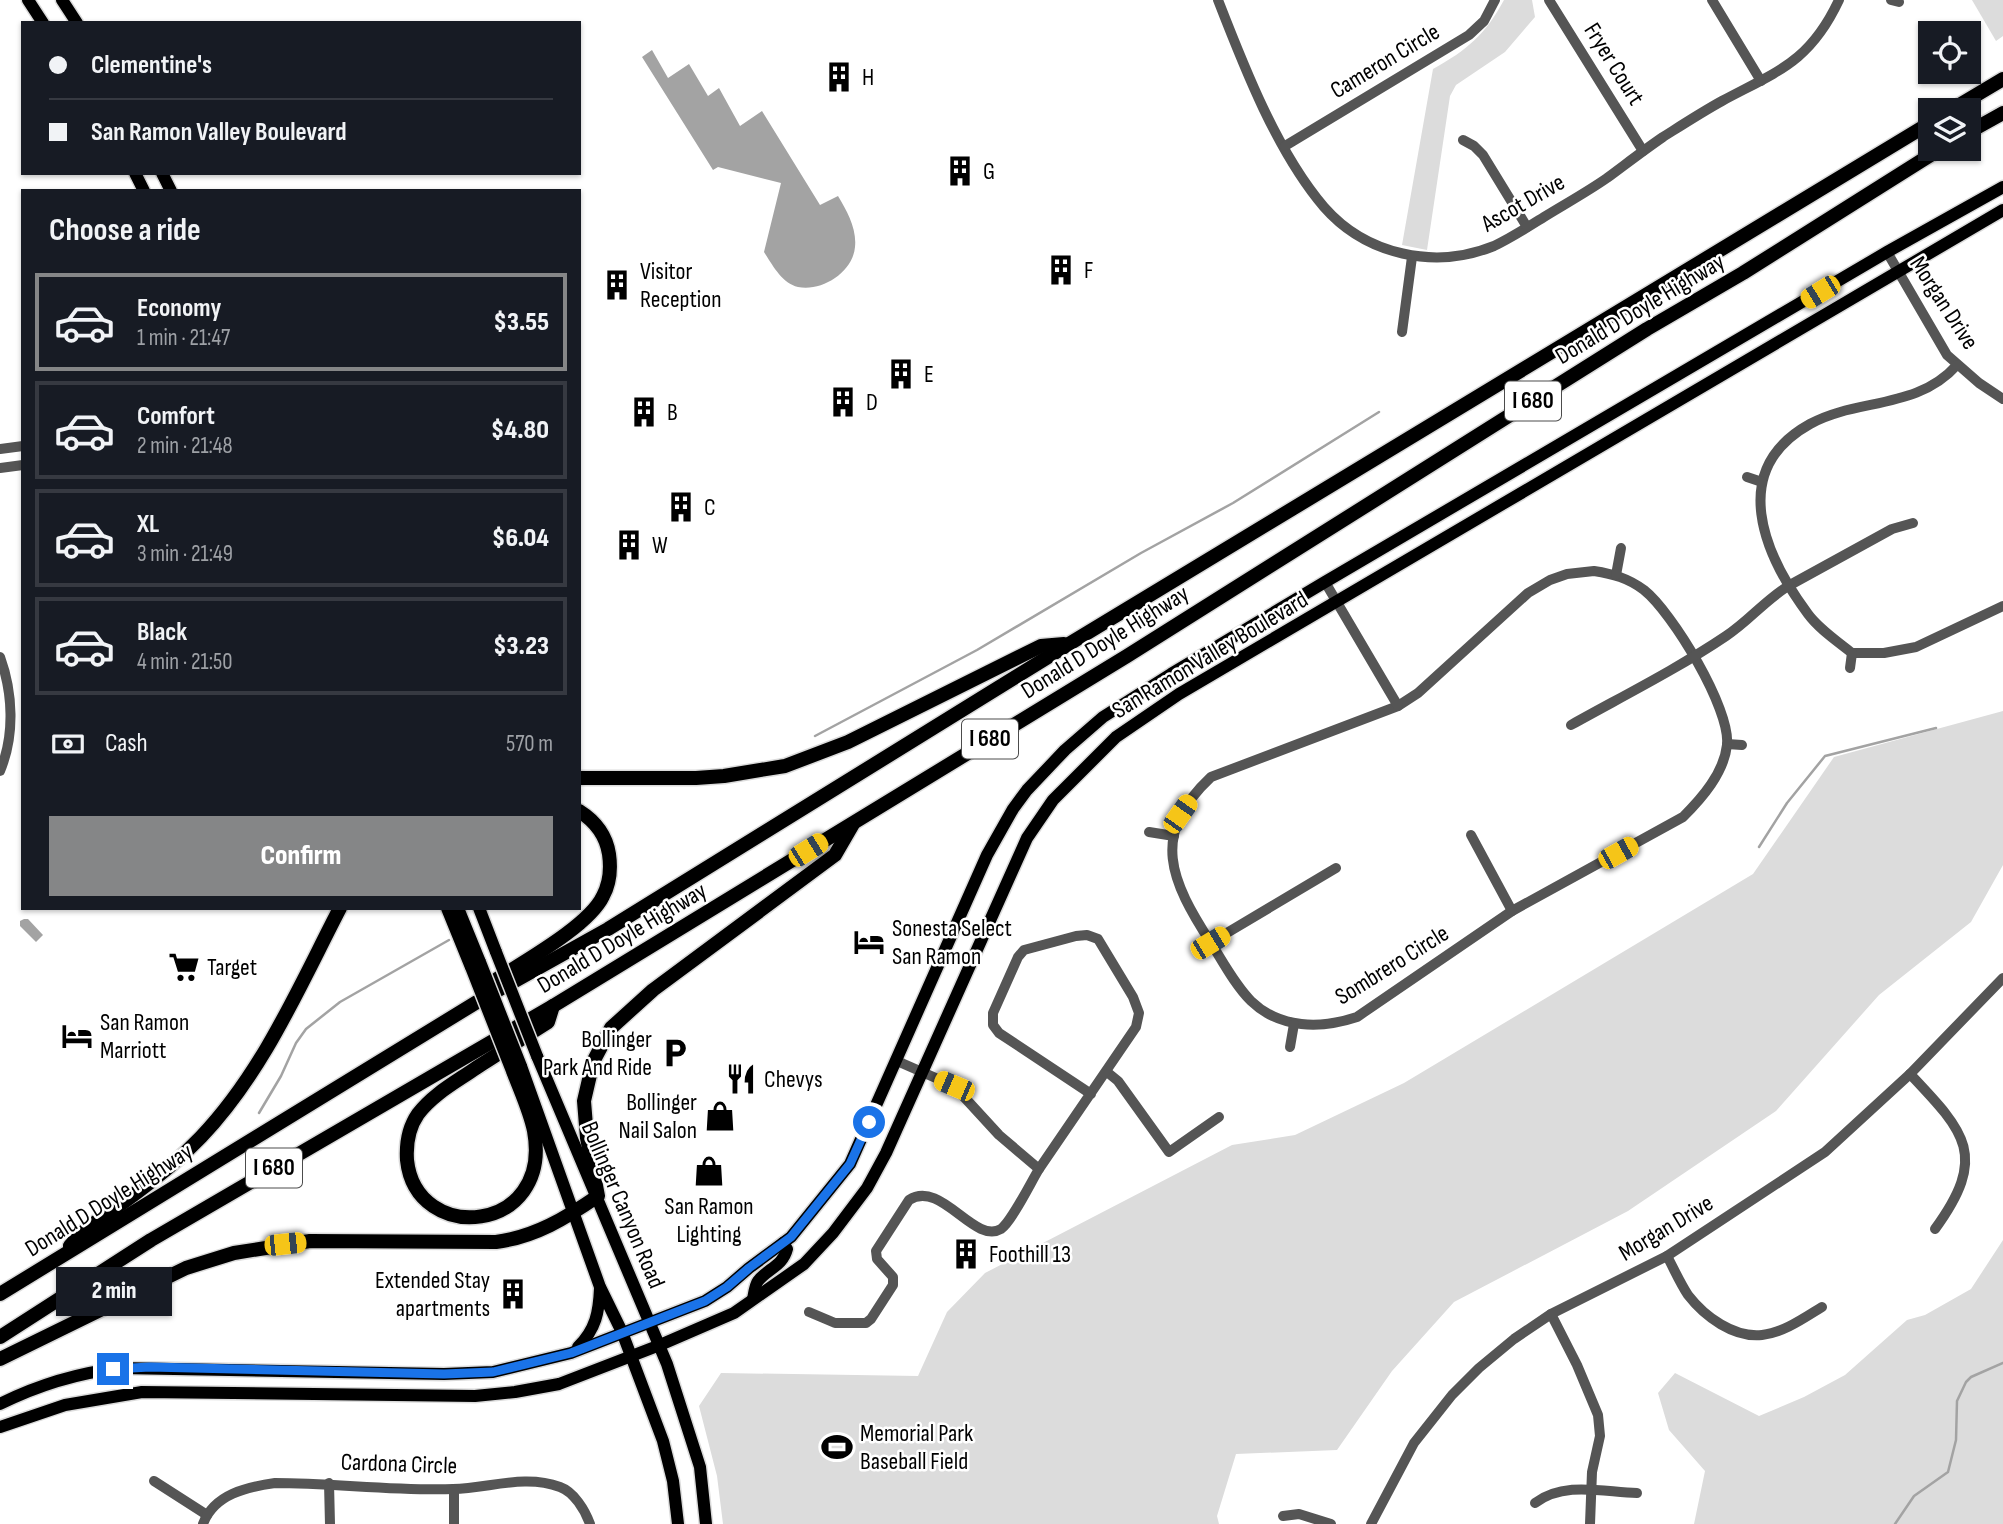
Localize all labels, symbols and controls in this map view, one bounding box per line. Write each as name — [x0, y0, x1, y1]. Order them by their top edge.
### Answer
street label: Cameron Circle — [1325, 17, 1445, 105]
street label: Fryer Court — [1577, 18, 1651, 110]
map controls — [1918, 21, 1981, 161]
button: locate — [1918, 21, 1981, 84]
text: Clementine's — [91, 50, 212, 81]
building icon: H — [822, 60, 856, 94]
place label: H — [862, 63, 874, 92]
button: layers — [1918, 98, 1981, 161]
text: San Ramon Valley Boulevard — [91, 117, 347, 148]
building icon: G — [943, 154, 977, 188]
place label: G — [983, 157, 995, 186]
street label: Ascot Drive — [1475, 168, 1570, 239]
text: Choose a ride — [49, 211, 201, 250]
street label: Donald D Doyle Highway — [1550, 247, 1730, 371]
street label: Morgan Drive — [1903, 251, 1985, 355]
building icon: F — [1044, 253, 1078, 287]
place label: F — [1084, 256, 1093, 285]
place label: Visitor Reception — [640, 257, 722, 314]
building icon: Visitor Reception — [600, 268, 634, 302]
car — [1797, 272, 1844, 312]
icon: car — [53, 291, 116, 354]
text: Economy — [137, 293, 221, 324]
text: $3.55 — [493, 307, 549, 338]
text: 1 min · 21:47 — [137, 324, 230, 352]
building icon: E — [884, 357, 918, 391]
place label: E — [924, 360, 934, 389]
road number: I 680 — [1505, 382, 1561, 420]
building icon: D — [826, 385, 860, 419]
place label: D — [866, 388, 878, 417]
building icon: B — [627, 395, 661, 429]
place label: B — [667, 398, 678, 427]
icon: car — [53, 399, 116, 462]
text: Comfort — [137, 401, 215, 432]
text: $4.80 — [491, 415, 549, 446]
text: 2 min · 21:48 — [137, 432, 233, 460]
building icon: C — [664, 490, 698, 524]
place label: C — [704, 493, 716, 522]
icon: car — [53, 507, 116, 570]
text: XL — [137, 509, 159, 540]
text: $6.04 — [492, 523, 549, 554]
building icon: W — [612, 528, 646, 562]
place label: W — [652, 531, 668, 560]
text: 3 min · 21:49 — [137, 540, 233, 568]
street label: Donald D Doyle Highway — [1016, 579, 1194, 705]
street label: San Ramon Valley Boulevard — [1107, 585, 1313, 725]
icon: car — [53, 615, 116, 678]
text: Black — [137, 617, 187, 648]
text: $3.23 — [493, 631, 549, 662]
text: 4 min · 21:50 — [137, 648, 232, 676]
road number: I 680 — [962, 720, 1018, 758]
icon: cash — [49, 725, 87, 763]
text: Cash — [105, 728, 148, 759]
text: 570 m — [506, 730, 553, 758]
car — [1160, 791, 1201, 837]
button: Confirm — [49, 816, 553, 896]
car — [785, 830, 832, 870]
car — [1595, 834, 1642, 872]
street label: Donald D Doyle Highway — [532, 876, 712, 1000]
place label: Sonesta Select San Ramon — [892, 914, 1012, 971]
street label: Sombrero Circle — [1330, 919, 1454, 1011]
car — [1187, 923, 1234, 963]
hotel icon: Sonesta Select San Ramon — [852, 925, 886, 959]
supermarket icon: Target — [167, 950, 201, 984]
place label: Target — [207, 953, 257, 982]
place label: San Ramon Marriott — [100, 1008, 189, 1065]
hotel icon: San Ramon Marriott — [60, 1019, 94, 1053]
place label: Bollinger Park And Ride — [543, 1025, 652, 1082]
parking icon: Bollinger Park And Ride — [658, 1036, 692, 1070]
restaurant icon: Chevys — [724, 1062, 758, 1096]
place label: Chevys — [764, 1065, 823, 1094]
car — [931, 1068, 978, 1104]
place label: Bollinger Nail Salon — [619, 1088, 697, 1145]
shop icon: Bollinger Nail Salon — [703, 1099, 737, 1133]
route start — [853, 1106, 885, 1138]
street label: Bollinger Canyon Road — [575, 1117, 671, 1293]
street label: Donald D Doyle Highway — [20, 1137, 198, 1263]
road number: I 680 — [246, 1148, 302, 1188]
shop icon: San Ramon Lighting — [692, 1154, 726, 1188]
street label: Morgan Drive — [1614, 1189, 1718, 1267]
place label: San Ramon Lighting — [664, 1192, 754, 1249]
car — [264, 1231, 307, 1257]
building icon: Foothill 13 — [949, 1237, 983, 1271]
place label: Foothill 13 — [989, 1240, 1071, 1269]
place label: Extended Stay apartments — [375, 1266, 490, 1323]
callout: 2 min — [55, 1268, 171, 1316]
text: 2 min — [92, 1277, 136, 1305]
building icon: Extended Stay apartments — [496, 1277, 530, 1311]
route end — [97, 1353, 129, 1385]
place label: Memorial Park Baseball Field — [860, 1419, 973, 1476]
sports icon: Memorial Park Baseball Field — [820, 1430, 854, 1464]
street label: Cardona Circle — [340, 1447, 458, 1481]

